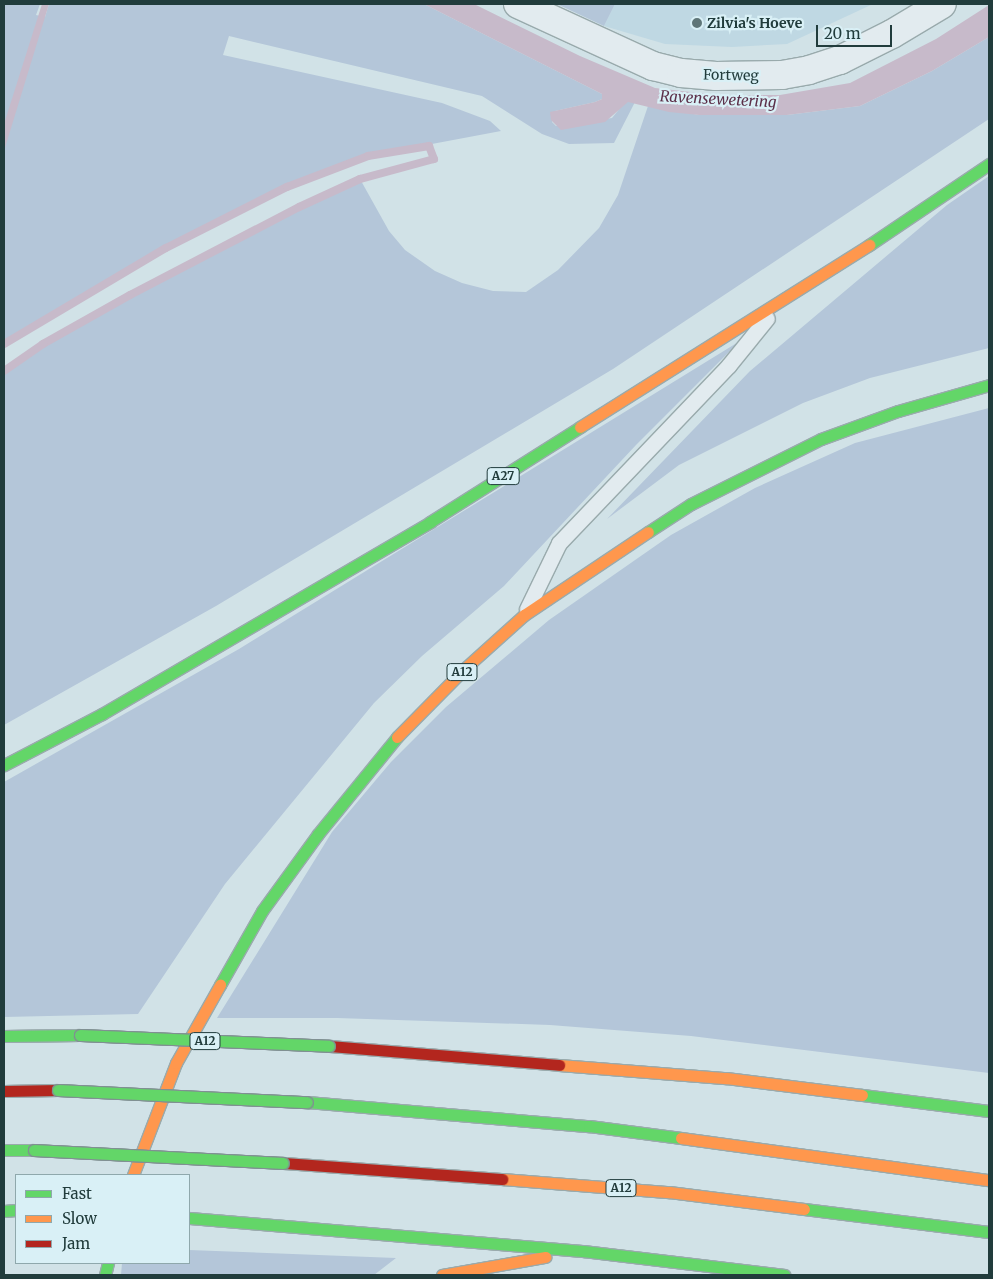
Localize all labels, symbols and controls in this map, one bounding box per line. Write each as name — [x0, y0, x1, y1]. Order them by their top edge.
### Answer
place label: Zilvia's Hoeve — [707, 15, 802, 31]
scale bar — [818, 15, 894, 47]
marker: Zilvia's Hoeve — [691, 17, 703, 29]
text: 20 m — [824, 24, 861, 43]
street label: Fortweg — [703, 66, 759, 84]
water label: Ravensewetering — [659, 87, 777, 111]
road number: A27 — [486, 466, 520, 486]
road number: A12 — [446, 662, 478, 682]
road number: A12 — [189, 1032, 221, 1050]
legend — [15, 1174, 190, 1264]
road number: A12 — [605, 1178, 637, 1198]
text: Fast — [62, 1184, 92, 1203]
text: Slow — [62, 1209, 97, 1228]
text: Jam — [62, 1234, 90, 1253]

